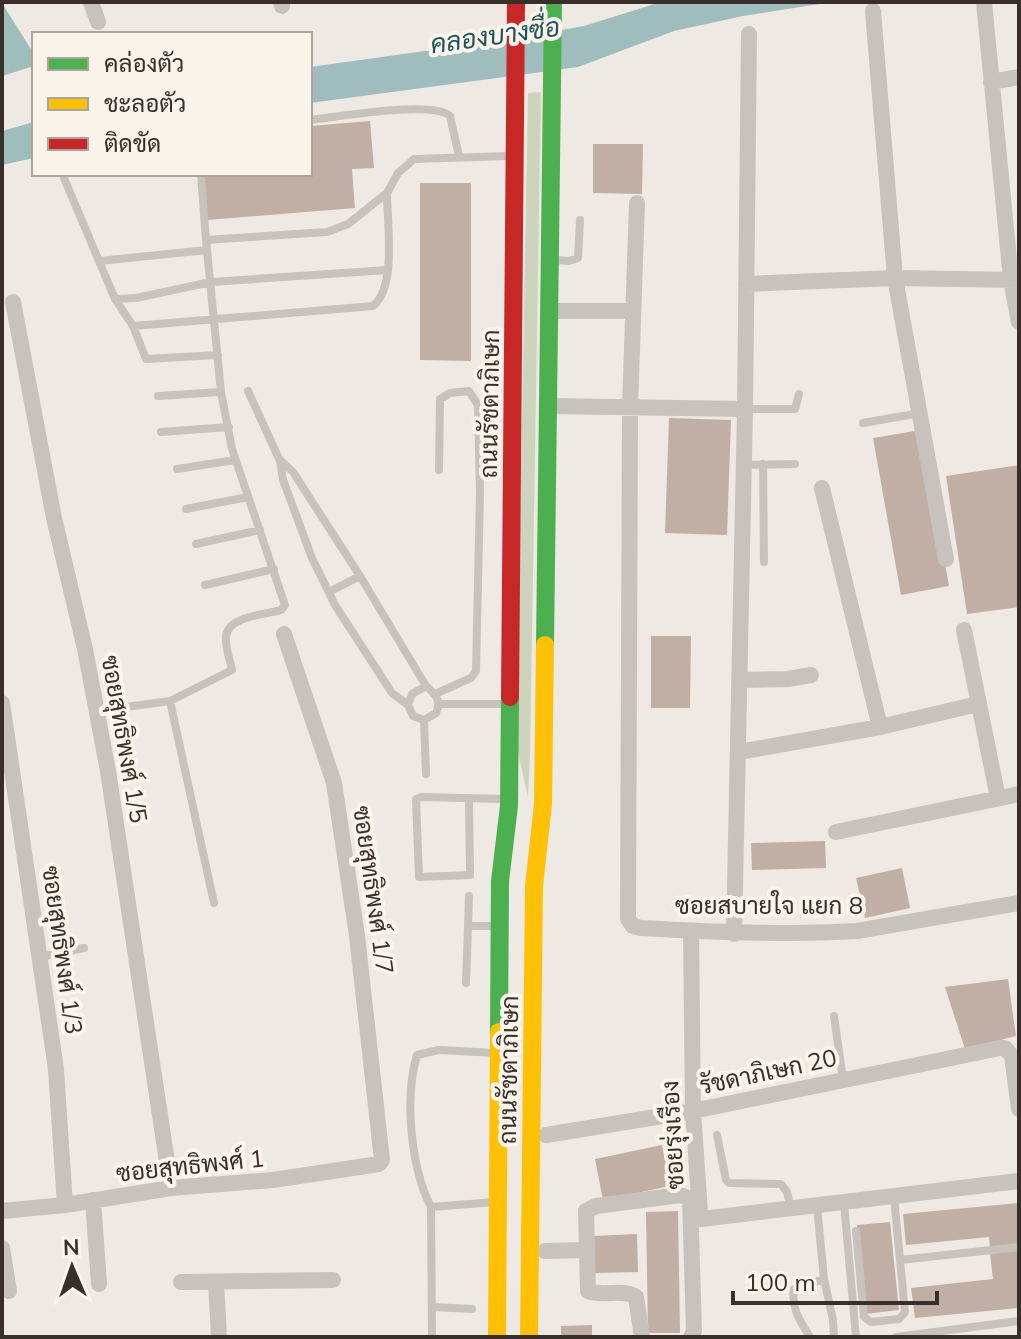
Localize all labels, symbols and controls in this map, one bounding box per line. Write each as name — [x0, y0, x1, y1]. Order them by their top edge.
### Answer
water label: คลองบางซื่อ — [427, 5, 562, 60]
legend — [32, 32, 312, 176]
text: คล่องตัว — [104, 48, 184, 78]
text: ชะลอตัว — [104, 88, 186, 118]
text: ติดขัด — [104, 128, 161, 158]
street label: ถนนรัชดาภิเษก — [473, 329, 505, 479]
street label: ซอยสุทธิพงศ์ 1/5 — [94, 653, 155, 826]
street label: ซอยสุทธิพงศ์ 1/7 — [345, 804, 401, 976]
street label: ซอยสุทธิพงศ์ 1/3 — [34, 864, 90, 1036]
street label: ซอยสบายใจ แยก 8 — [675, 890, 863, 920]
street label: ถนนรัชดาภิเษก — [492, 995, 524, 1145]
street label: รัชดาภิเษก 20 — [697, 1042, 839, 1100]
street label: ซอยรุ่งเรือง — [654, 1080, 692, 1190]
street label: ซอยสุทธิพงศ์ 1 — [115, 1142, 266, 1190]
north arrow — [32, 1227, 112, 1307]
text: N — [63, 1233, 80, 1261]
scale bar — [733, 1255, 937, 1305]
text: 100 m — [745, 1267, 816, 1297]

